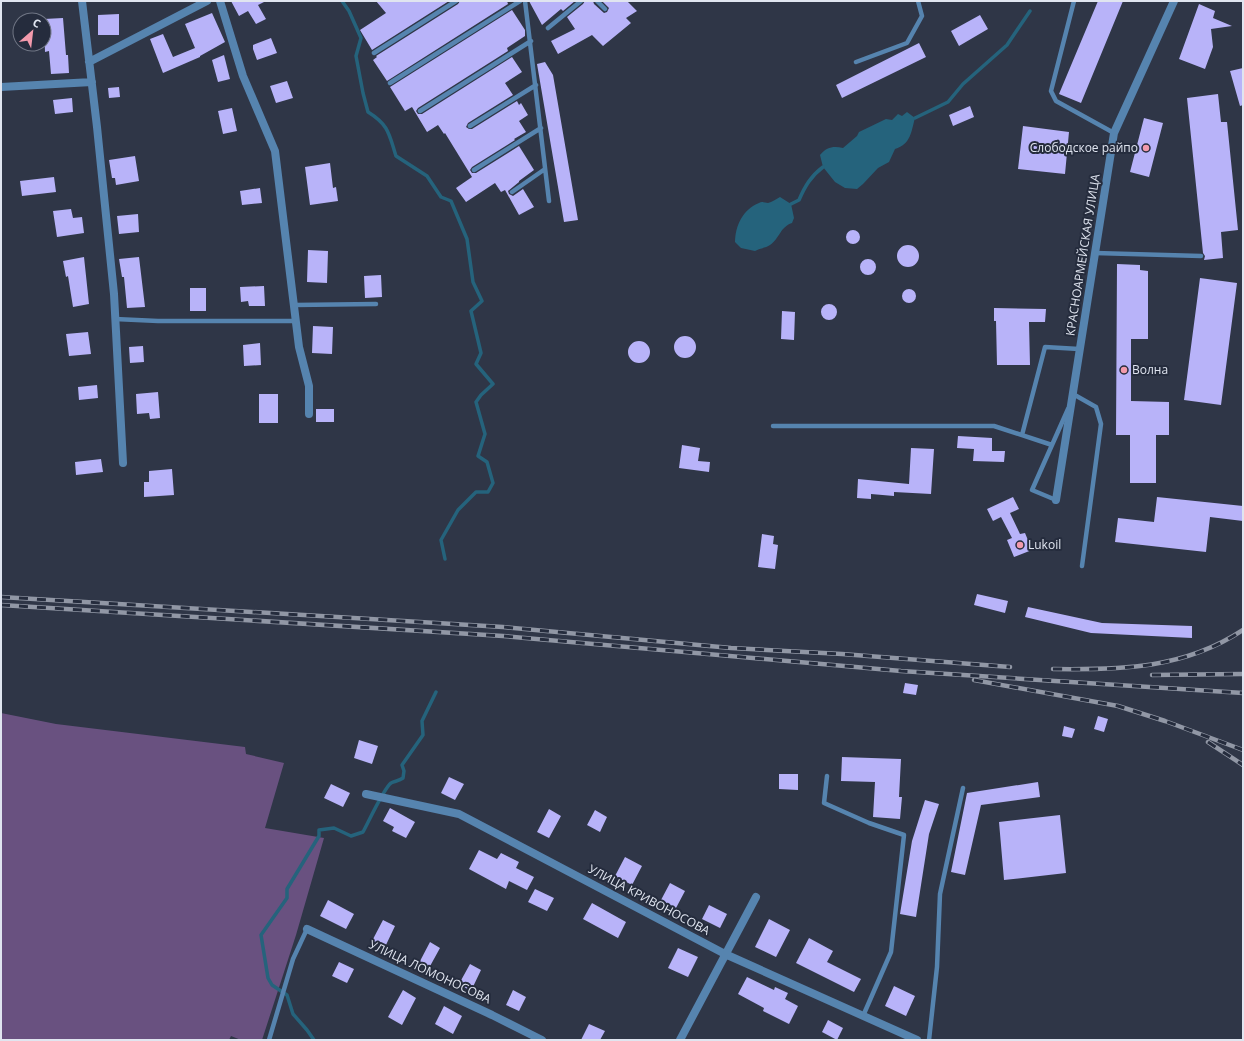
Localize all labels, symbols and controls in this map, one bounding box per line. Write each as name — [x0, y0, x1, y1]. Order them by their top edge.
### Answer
north arrow — [12, 12, 52, 52]
text: С — [30, 14, 44, 31]
place label: Слободское райпо — [1030, 139, 1138, 156]
marker: Слободское райпо — [1141, 143, 1151, 153]
street label: КРАСНОАРМЕЙСКАЯ УЛИЦА — [1061, 172, 1104, 337]
place label: Волна — [1132, 361, 1168, 378]
marker: Волна — [1119, 365, 1129, 375]
place label: Lukoil — [1028, 536, 1061, 553]
marker: Lukoil — [1015, 540, 1025, 550]
street label: УЛИЦА КРИВОНОСОВА — [585, 860, 713, 939]
street label: УЛИЦА ЛОМОНОСОВА — [366, 936, 494, 1007]

